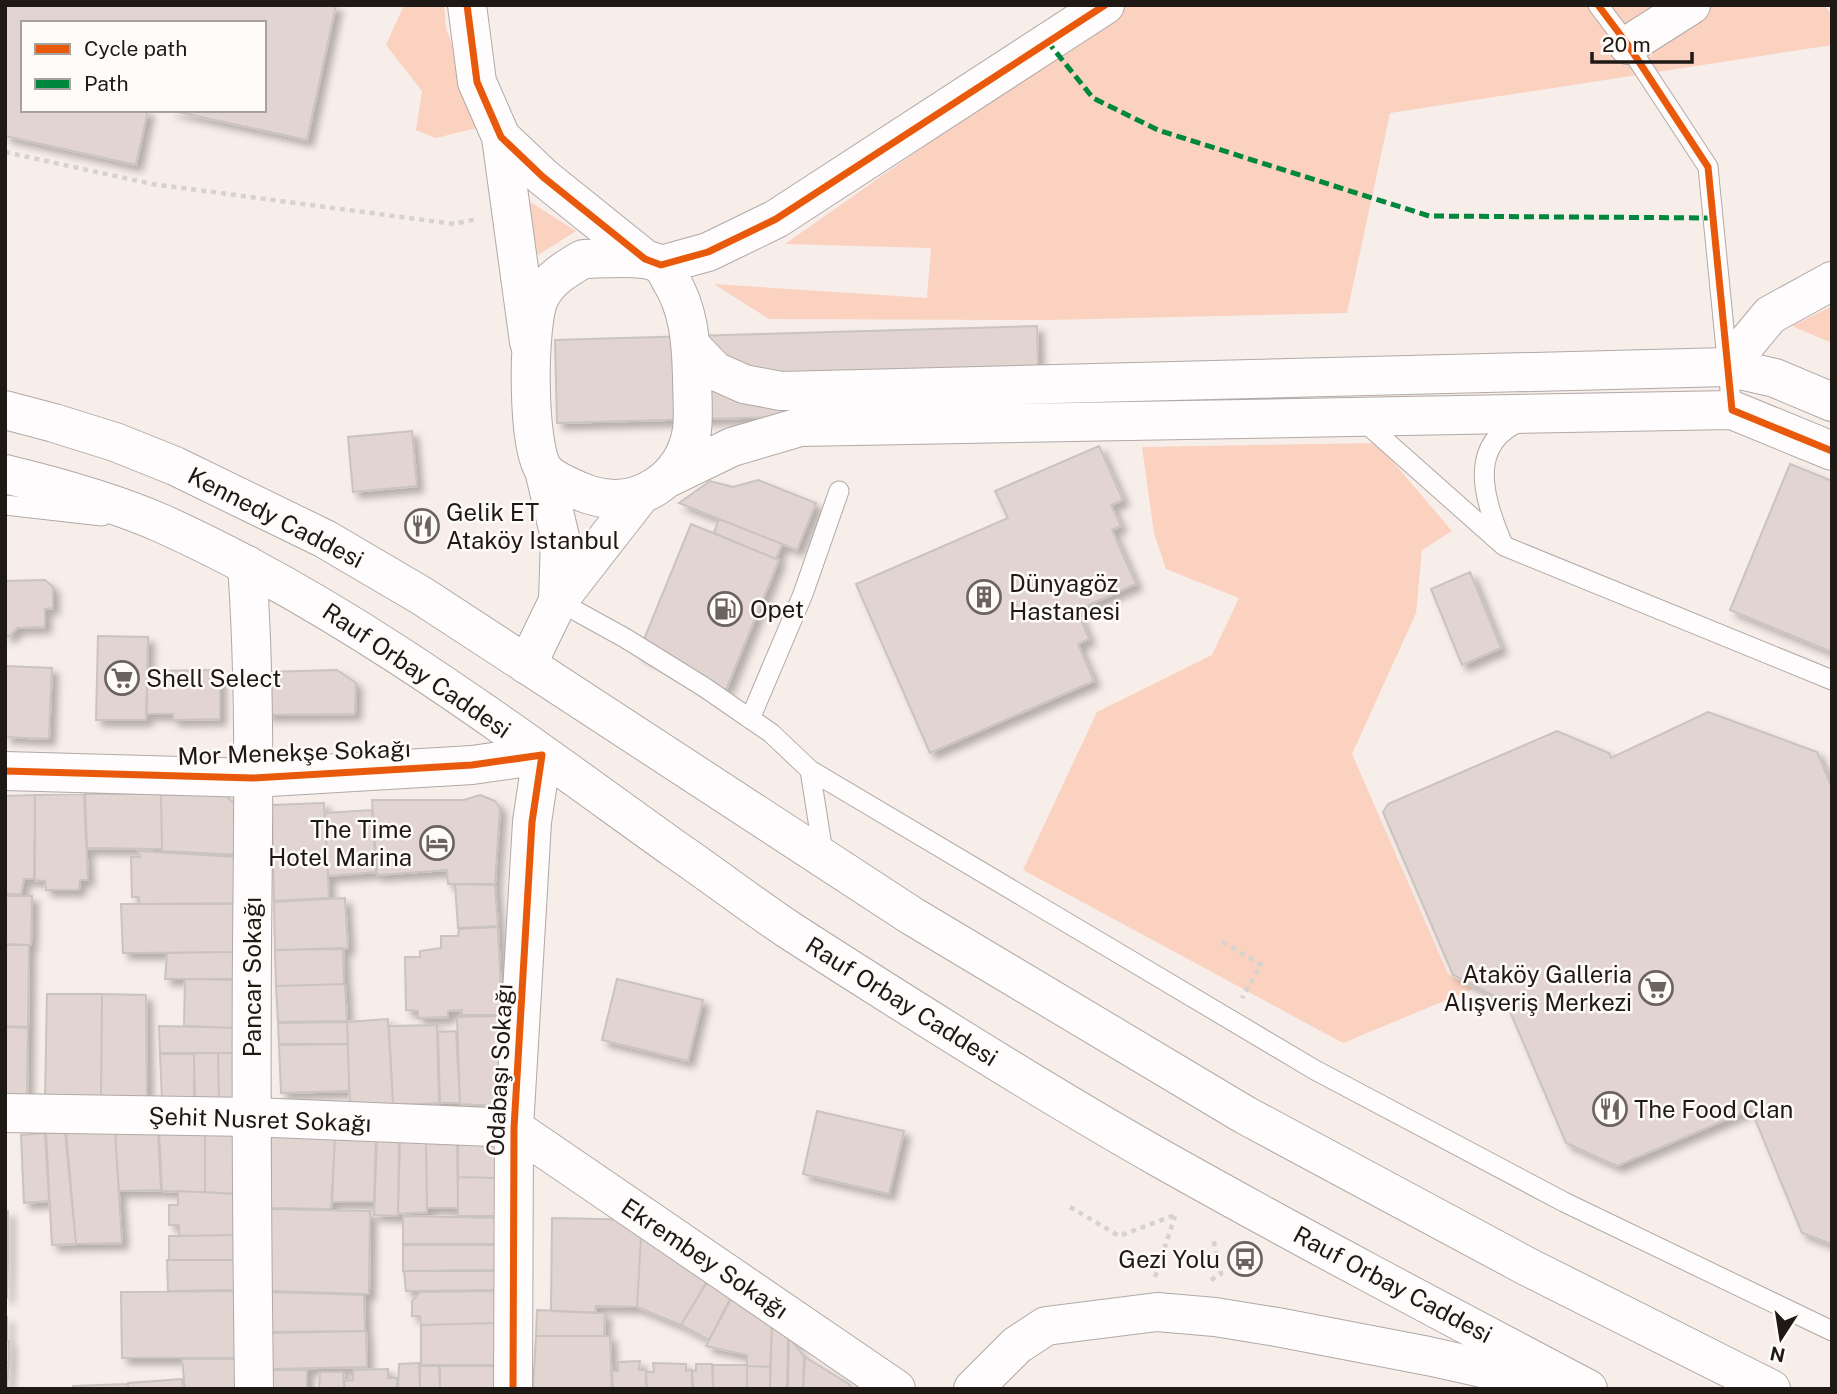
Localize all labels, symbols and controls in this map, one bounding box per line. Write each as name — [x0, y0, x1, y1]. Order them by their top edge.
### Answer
legend — [21, 21, 266, 112]
scale bar — [1592, 21, 1692, 65]
text: 20 m — [1602, 32, 1651, 57]
text: Cycle path — [84, 36, 187, 61]
text: Path — [84, 71, 129, 96]
street label: Kennedy Caddesi — [184, 461, 368, 573]
place label: Gelik ET Ataköy Istanbul — [446, 498, 620, 554]
restaurant icon: Gelik ET Ataköy Istanbul — [403, 507, 441, 545]
place label: Dünyagöz Hastanesi — [1009, 569, 1120, 625]
building icon: Dünyagöz Hastanesi — [965, 578, 1003, 616]
fuel station icon: Opet — [706, 590, 744, 628]
place label: Opet — [750, 595, 804, 623]
street label: Rauf Orbay Caddesi — [318, 597, 516, 743]
supermarket icon: Shell Select — [103, 659, 141, 697]
place label: Shell Select — [146, 664, 281, 692]
street label: Mor Menekşe Sokağı — [177, 734, 411, 770]
place label: The Time Hotel Marina — [268, 815, 412, 871]
hotel icon: The Time Hotel Marina — [418, 824, 456, 862]
street label: Pancar Sokağı — [238, 897, 266, 1057]
street label: Rauf Orbay Caddesi — [801, 931, 1003, 1071]
place label: Ataköy Galleria Alışveriş Merkezi — [1443, 960, 1632, 1016]
supermarket icon: Ataköy Galleria Alışveriş Merkezi — [1637, 969, 1675, 1007]
street label: Odabaşı Sokağı — [480, 983, 518, 1157]
restaurant icon: The Food Clan — [1591, 1090, 1629, 1128]
place label: The Food Clan — [1634, 1095, 1793, 1123]
street label: Şehit Nusret Sokağı — [148, 1101, 372, 1137]
street label: Ekrembey Sokağı — [616, 1192, 794, 1324]
street label: Rauf Orbay Caddesi — [1289, 1220, 1497, 1348]
bus stop icon: Gezi Yolu — [1226, 1240, 1264, 1278]
place label: Gezi Yolu — [1118, 1245, 1220, 1273]
north arrow — [1746, 1303, 1816, 1373]
text: N — [1768, 1342, 1787, 1367]

